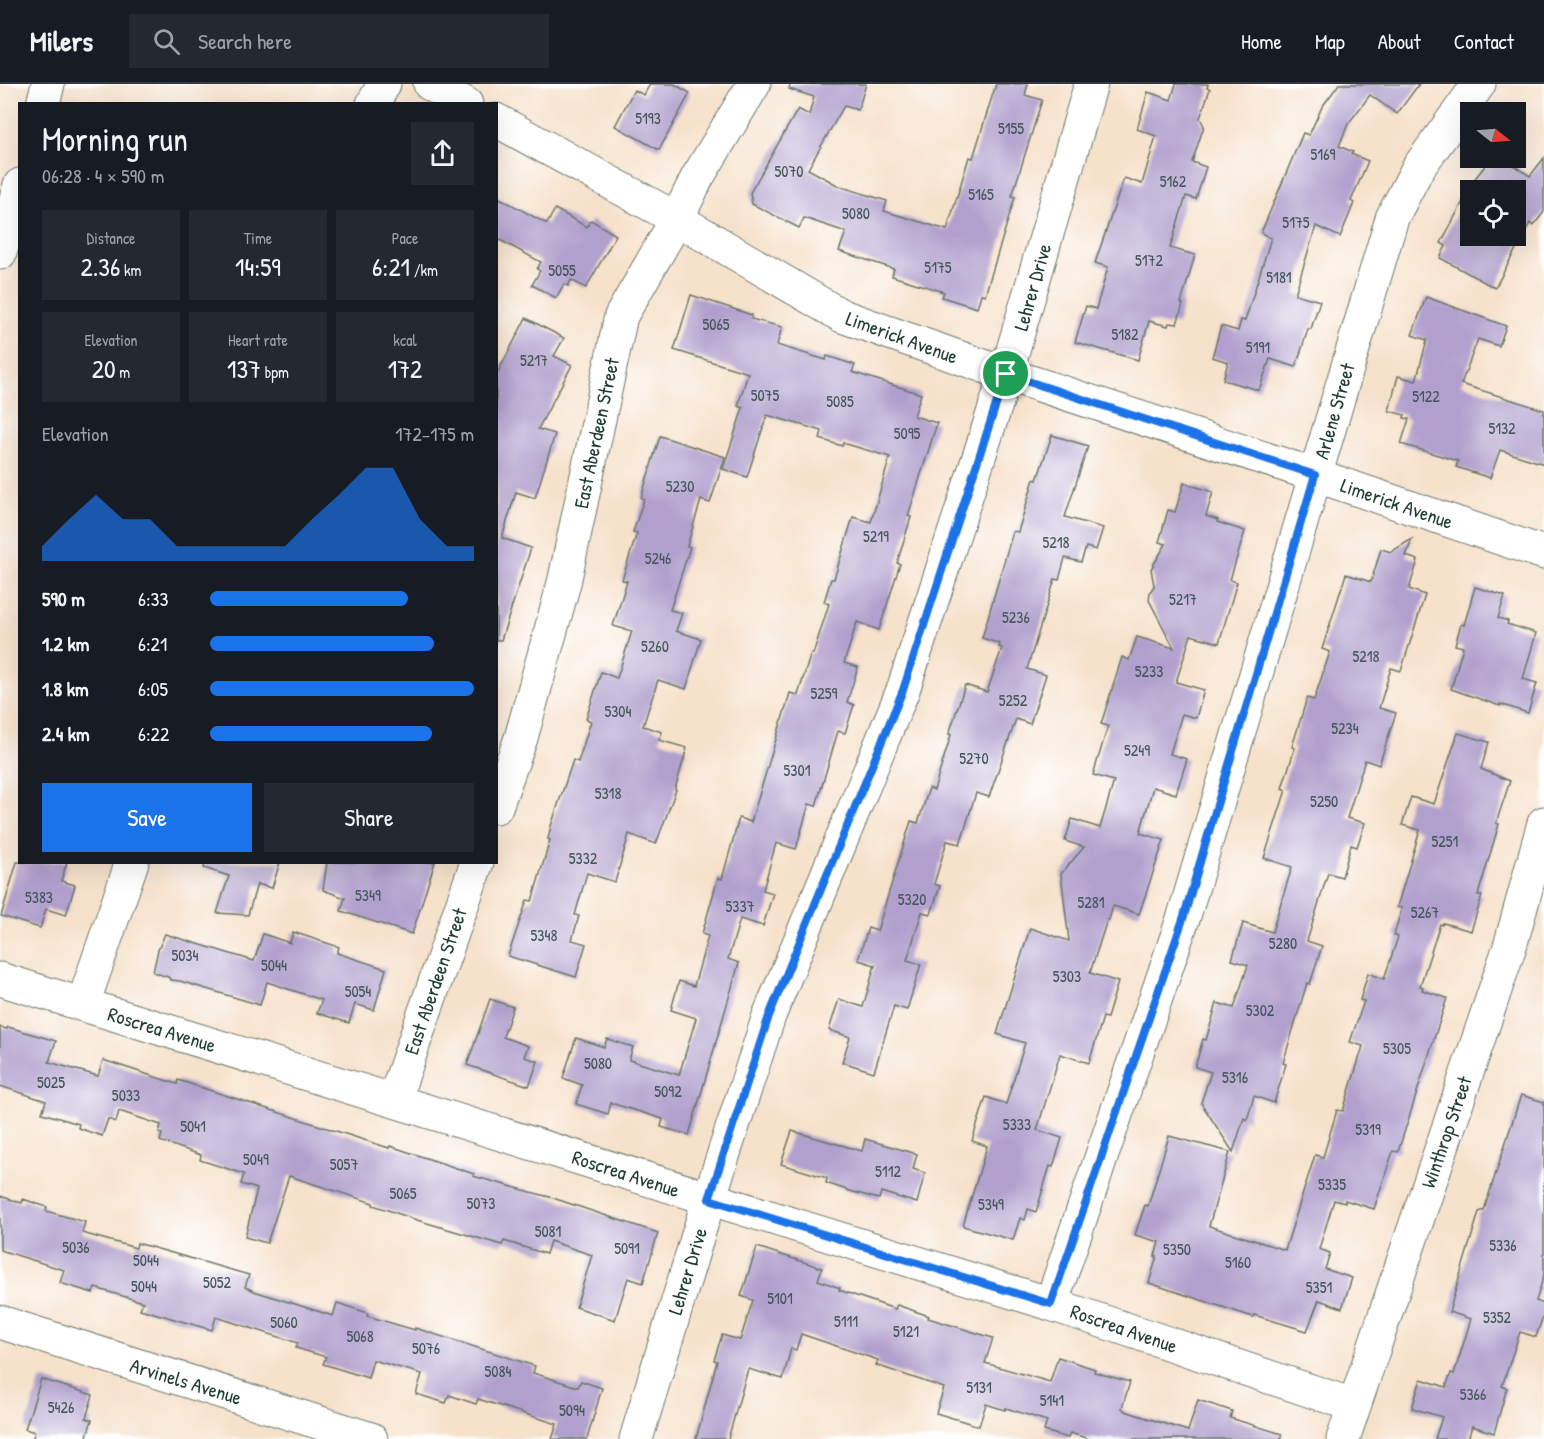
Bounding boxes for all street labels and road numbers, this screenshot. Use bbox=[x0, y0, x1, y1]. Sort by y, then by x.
street label: Lehrer Drive bbox=[1007, 240, 1057, 334]
street label: Limerick Avenue bbox=[842, 304, 962, 370]
street label: East Aberdeen Street bbox=[567, 354, 625, 511]
street label: Arlene Street bbox=[1307, 359, 1361, 462]
street label: Limerick Avenue bbox=[1337, 471, 1457, 535]
street label: East Aberdeen Street bbox=[397, 903, 473, 1058]
street label: Roscrea Avenue bbox=[105, 1000, 219, 1058]
street label: Winthrop Street bbox=[1414, 1071, 1478, 1192]
street label: Roscrea Avenue bbox=[569, 1143, 683, 1203]
street label: Lehrer Drive bbox=[661, 1224, 713, 1318]
street label: Roscrea Avenue bbox=[1067, 1297, 1181, 1359]
street label: Arvinels Avenue bbox=[127, 1351, 245, 1411]

